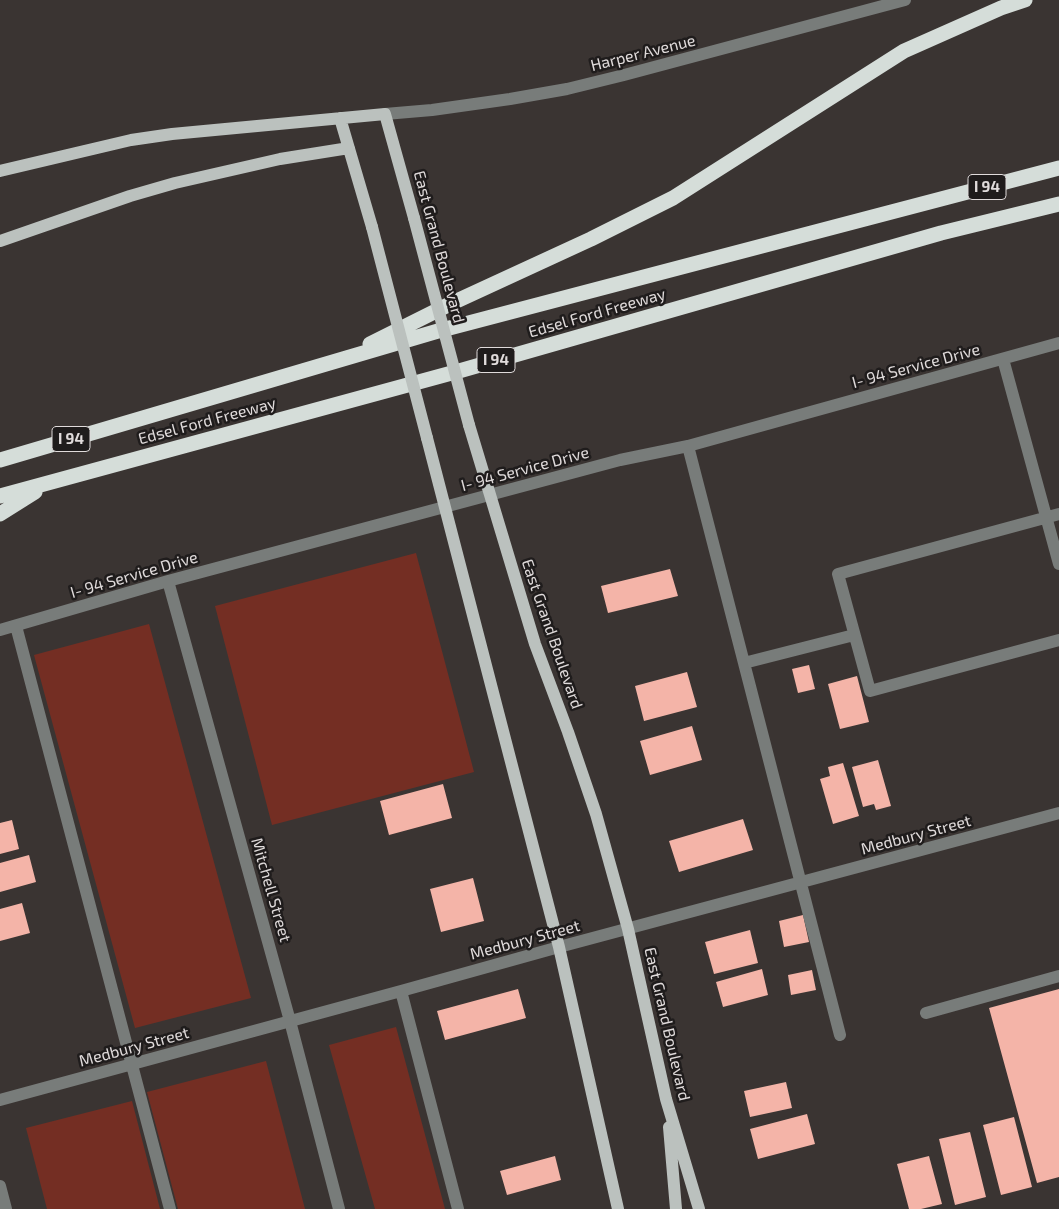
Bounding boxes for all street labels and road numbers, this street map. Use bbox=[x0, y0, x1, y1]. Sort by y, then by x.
street label: Harper Avenue bbox=[589, 31, 697, 75]
street label: East Grand Boulevard bbox=[409, 169, 469, 325]
road number: I 94 bbox=[968, 174, 1006, 200]
street label: Edsel Ford Freeway bbox=[526, 284, 668, 342]
street label: I- 94 Service Drive bbox=[850, 340, 982, 392]
road number: I 94 bbox=[477, 348, 515, 372]
street label: Edsel Ford Freeway bbox=[136, 393, 278, 449]
road number: I 94 bbox=[52, 426, 90, 452]
street label: I- 94 Service Drive bbox=[459, 443, 591, 495]
street label: I- 94 Service Drive bbox=[68, 548, 200, 602]
street label: East Grand Boulevard bbox=[517, 557, 587, 711]
street label: Medbury Street bbox=[859, 811, 973, 859]
street label: Mitchell Street bbox=[247, 836, 295, 944]
street label: Medbury Street bbox=[468, 916, 582, 964]
street label: East Grand Boulevard bbox=[640, 945, 694, 1103]
street label: Medbury Street bbox=[77, 1023, 191, 1071]

